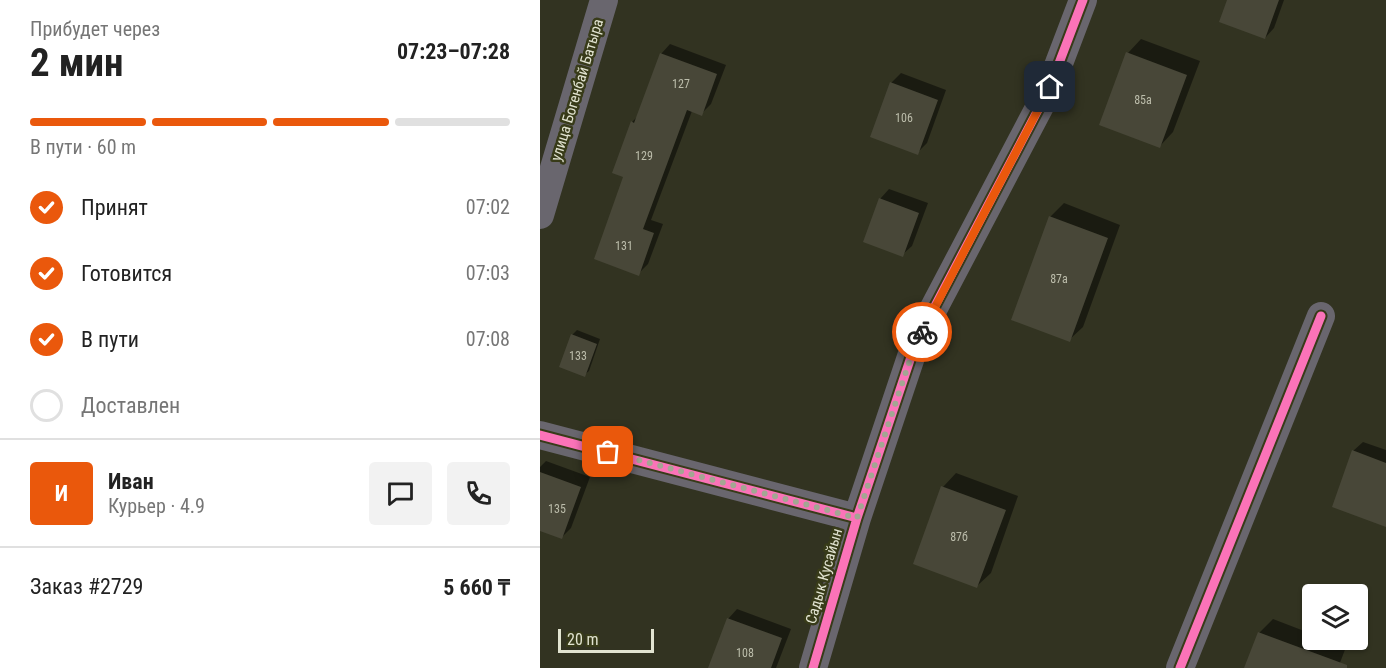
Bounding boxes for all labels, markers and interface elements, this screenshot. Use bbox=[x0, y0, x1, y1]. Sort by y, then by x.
text: Прибудет через bbox=[30, 17, 160, 41]
street label: улица Богенбай Батыра bbox=[547, 17, 607, 163]
text: 07:23–07:28 bbox=[397, 39, 510, 64]
text: 2 мин bbox=[30, 40, 124, 86]
pin bbox=[1024, 61, 1075, 112]
icon: home bbox=[1033, 70, 1066, 103]
house number: 127 bbox=[672, 77, 690, 91]
house number: 85а bbox=[1134, 93, 1152, 107]
house number: 106 bbox=[895, 111, 913, 125]
text: В пути · 60 m bbox=[30, 135, 136, 159]
house number: 129 bbox=[635, 149, 653, 163]
icon: check bbox=[30, 191, 63, 224]
text: Принят bbox=[81, 195, 148, 220]
text: 07:02 bbox=[466, 195, 510, 219]
house number: 131 bbox=[615, 239, 633, 253]
icon: check bbox=[30, 257, 63, 290]
text: Готовится bbox=[81, 261, 172, 286]
text: 07:03 bbox=[466, 261, 510, 285]
house number: 87а bbox=[1050, 272, 1068, 286]
courier bbox=[892, 302, 952, 362]
icon: bike bbox=[906, 316, 939, 349]
icon: check bbox=[30, 323, 63, 356]
text: В пути bbox=[81, 327, 139, 352]
text: 07:08 bbox=[466, 327, 510, 351]
house number: 133 bbox=[569, 349, 587, 363]
text: Доставлен bbox=[81, 393, 180, 418]
pin bbox=[582, 426, 633, 477]
icon: bag bbox=[591, 435, 624, 468]
button: chat bbox=[369, 462, 432, 525]
button: phone bbox=[447, 462, 510, 525]
text: Иван bbox=[108, 469, 154, 494]
text: И bbox=[55, 481, 68, 506]
text: Курьер · 4.9 bbox=[108, 494, 205, 518]
house number: 135 bbox=[548, 502, 566, 516]
street label: Садык Кусайын bbox=[802, 526, 846, 626]
house number: 87б bbox=[950, 530, 968, 544]
text: Заказ #2729 bbox=[30, 574, 143, 599]
text: 5 660 ₸ bbox=[443, 575, 510, 600]
map controls bbox=[1302, 584, 1368, 650]
button: layers bbox=[1302, 584, 1368, 650]
scale bar bbox=[558, 626, 654, 654]
text: 20 m bbox=[567, 630, 599, 649]
house number: 108 bbox=[736, 646, 754, 660]

